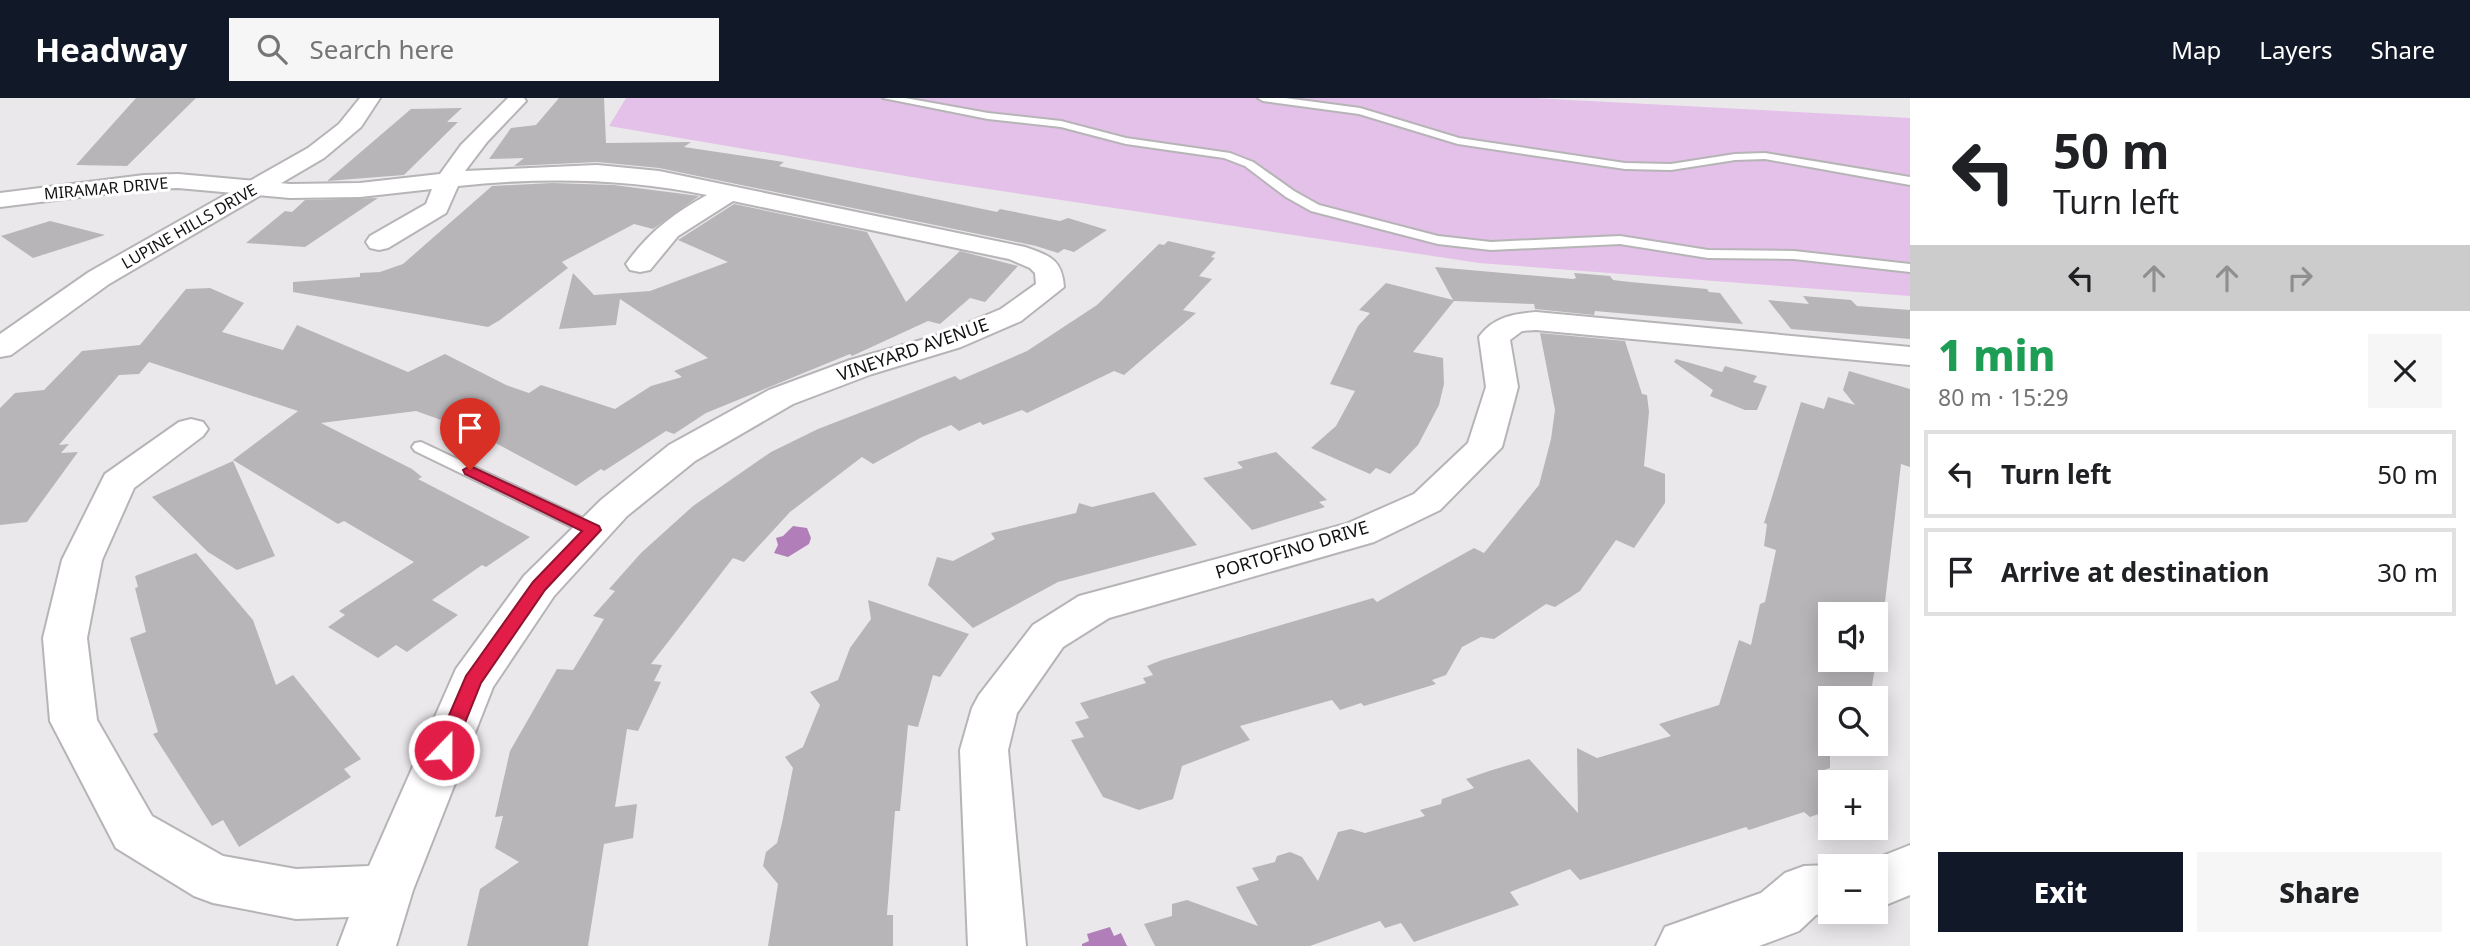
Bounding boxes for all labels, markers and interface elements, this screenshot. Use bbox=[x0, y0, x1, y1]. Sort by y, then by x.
search box bbox=[229, 18, 719, 81]
text: Headway bbox=[35, 27, 187, 72]
icon: search bbox=[253, 30, 291, 68]
text: Search here bbox=[309, 31, 454, 67]
text: Map bbox=[2171, 33, 2221, 66]
text: Layers bbox=[2259, 33, 2333, 66]
text: Share bbox=[2371, 33, 2435, 66]
text: 50 m bbox=[2053, 117, 2170, 183]
icon: left bbox=[1938, 126, 2029, 217]
street label: MIRAMAR DRIVE bbox=[43, 172, 169, 204]
street label: LUPINE HILLS DRIVE bbox=[117, 178, 261, 274]
text: Turn left bbox=[2053, 180, 2179, 223]
icon: left bbox=[2062, 259, 2100, 297]
icon: ahead bbox=[2135, 259, 2173, 297]
icon: ahead bbox=[2208, 259, 2246, 297]
icon: right bbox=[2281, 259, 2319, 297]
street label: VINEYARD AVENUE bbox=[834, 312, 992, 386]
text: 1 min bbox=[1938, 326, 2055, 383]
button: close bbox=[2368, 334, 2442, 408]
text: 80 m · 15:29 bbox=[1938, 381, 2069, 413]
pin bbox=[440, 398, 500, 470]
icon: arrive bbox=[451, 409, 489, 447]
icon: left bbox=[1942, 455, 1980, 493]
text: Turn left bbox=[2001, 456, 2112, 492]
text: 50 m bbox=[2377, 456, 2438, 492]
street label: PORTOFINO DRIVE bbox=[1212, 514, 1371, 584]
icon: arrive bbox=[1942, 553, 1980, 591]
text: Arrive at destination bbox=[2001, 554, 2270, 590]
text: 30 m bbox=[2377, 554, 2438, 590]
map controls bbox=[1818, 602, 1888, 924]
button: sound bbox=[1818, 602, 1888, 672]
button: search bbox=[1818, 686, 1888, 756]
position arrow bbox=[407, 713, 481, 787]
button: + bbox=[1818, 770, 1888, 840]
button: Exit bbox=[1938, 852, 2183, 932]
button: Share bbox=[2197, 852, 2442, 932]
button: − bbox=[1818, 854, 1888, 924]

